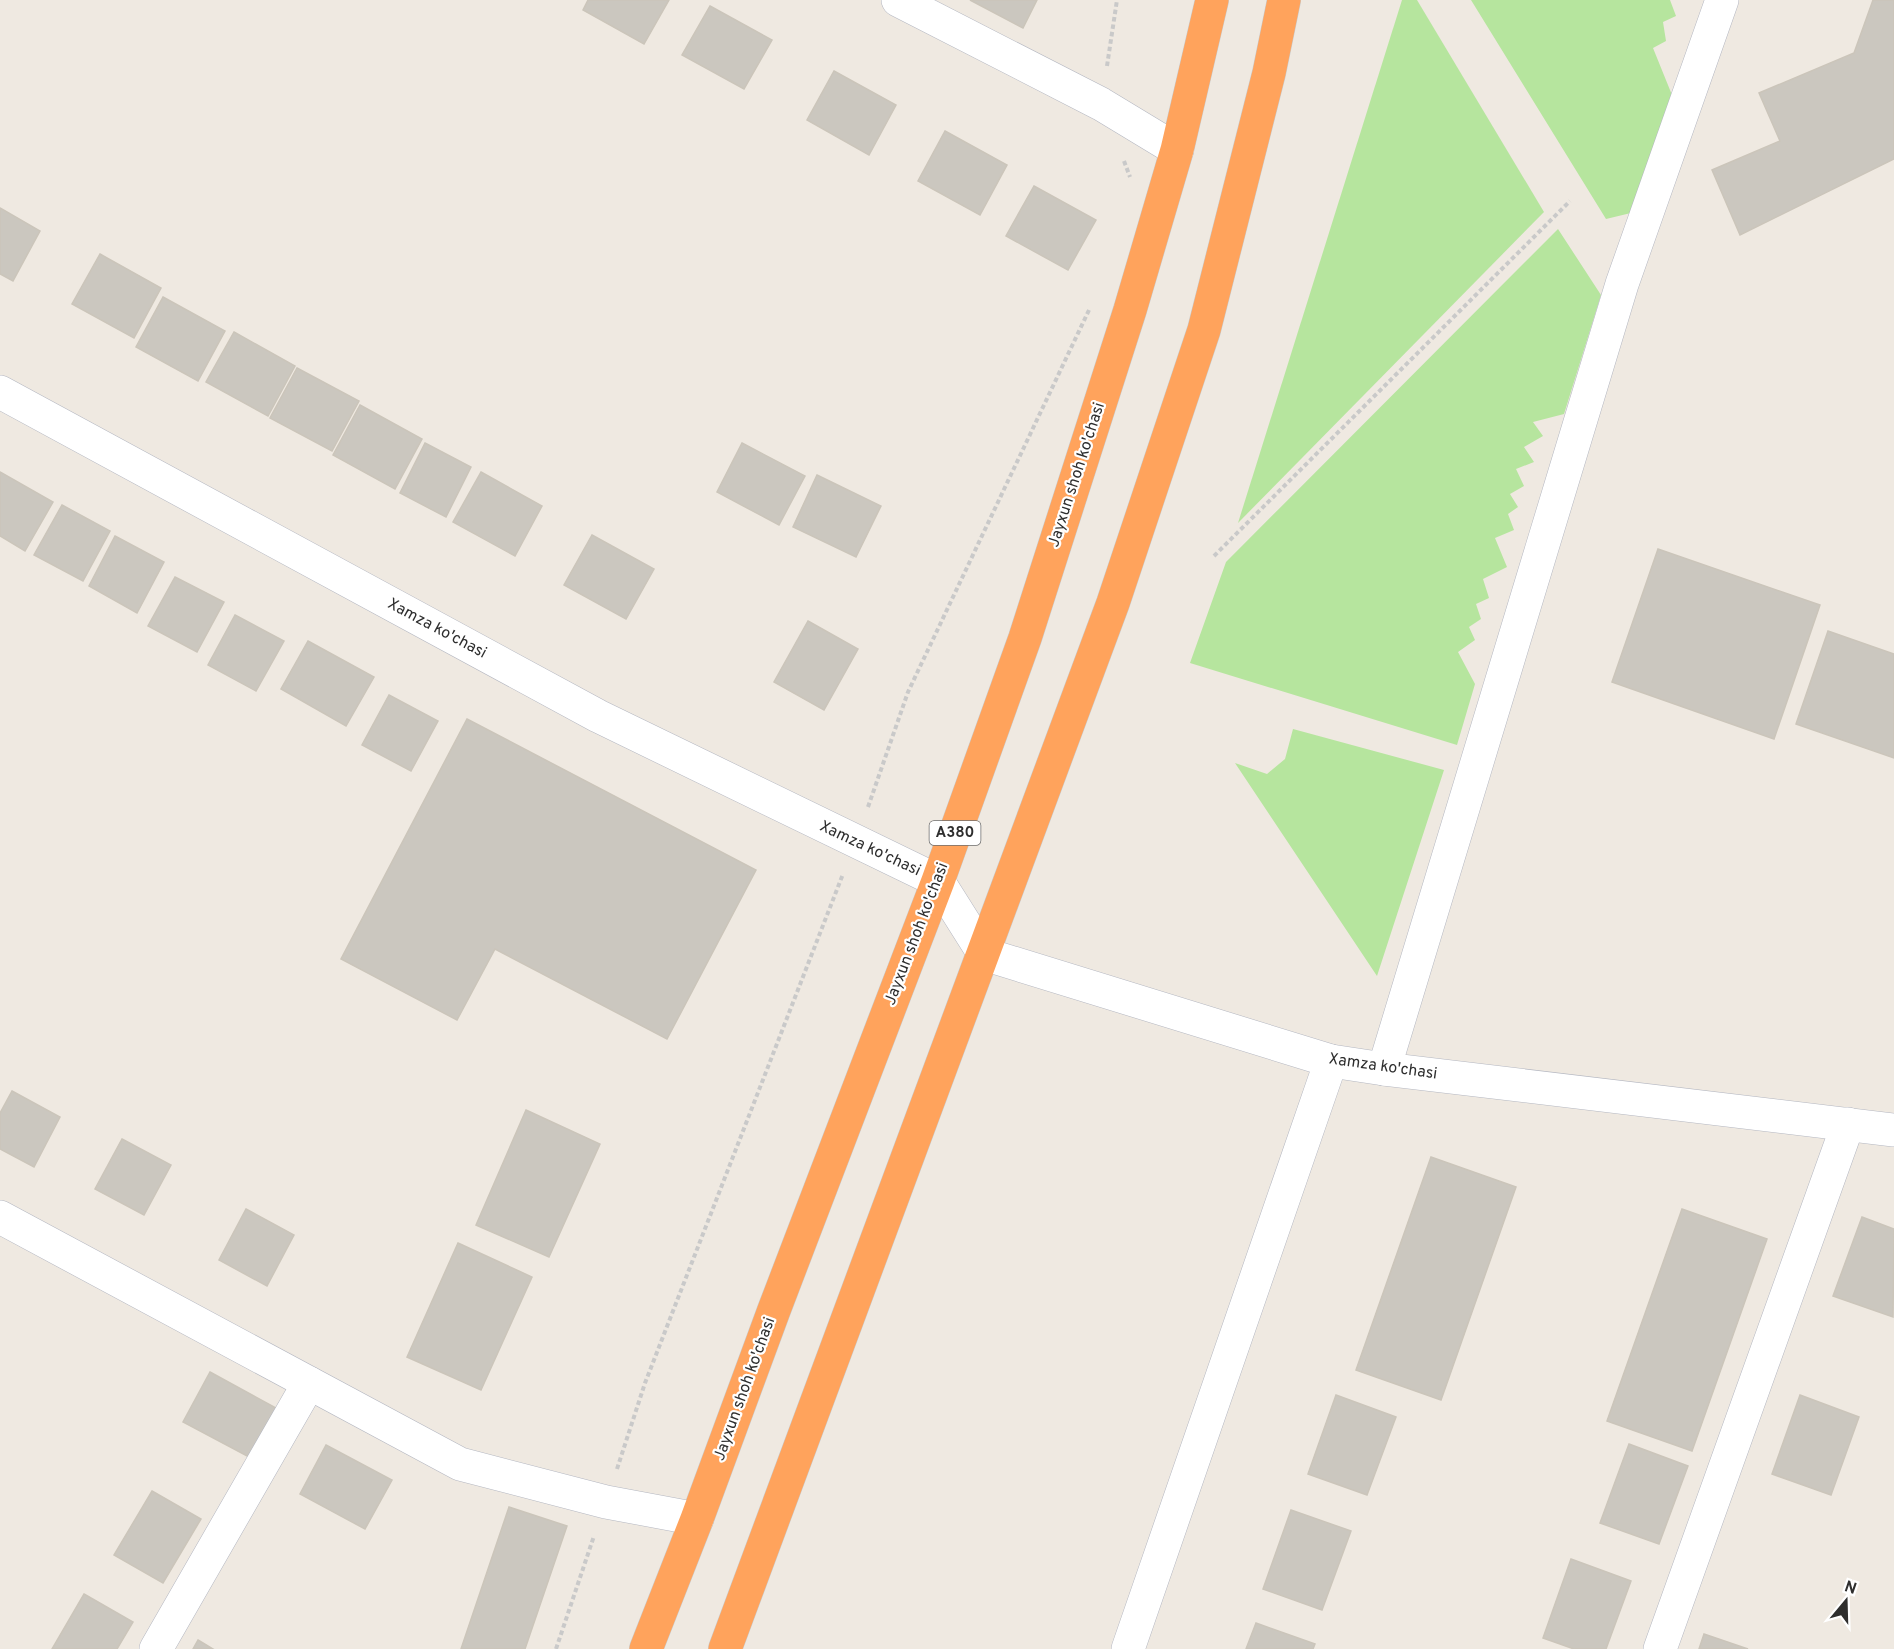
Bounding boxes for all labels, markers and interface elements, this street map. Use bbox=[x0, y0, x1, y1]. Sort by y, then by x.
street label: Jayxun shoh ko'chasi bbox=[1044, 400, 1110, 550]
street label: Xamza ko'chasi bbox=[384, 594, 490, 664]
street label: Xamza ko'chasi bbox=[816, 817, 924, 881]
road number: A380 bbox=[930, 821, 980, 845]
street label: Jayxun shoh ko'chasi bbox=[881, 860, 953, 1008]
street label: Xamza ko'chasi bbox=[1327, 1049, 1439, 1085]
street label: Jayxun shoh ko'chasi bbox=[710, 1315, 780, 1463]
north arrow bbox=[1816, 1571, 1876, 1631]
text: N bbox=[1842, 1577, 1859, 1600]

